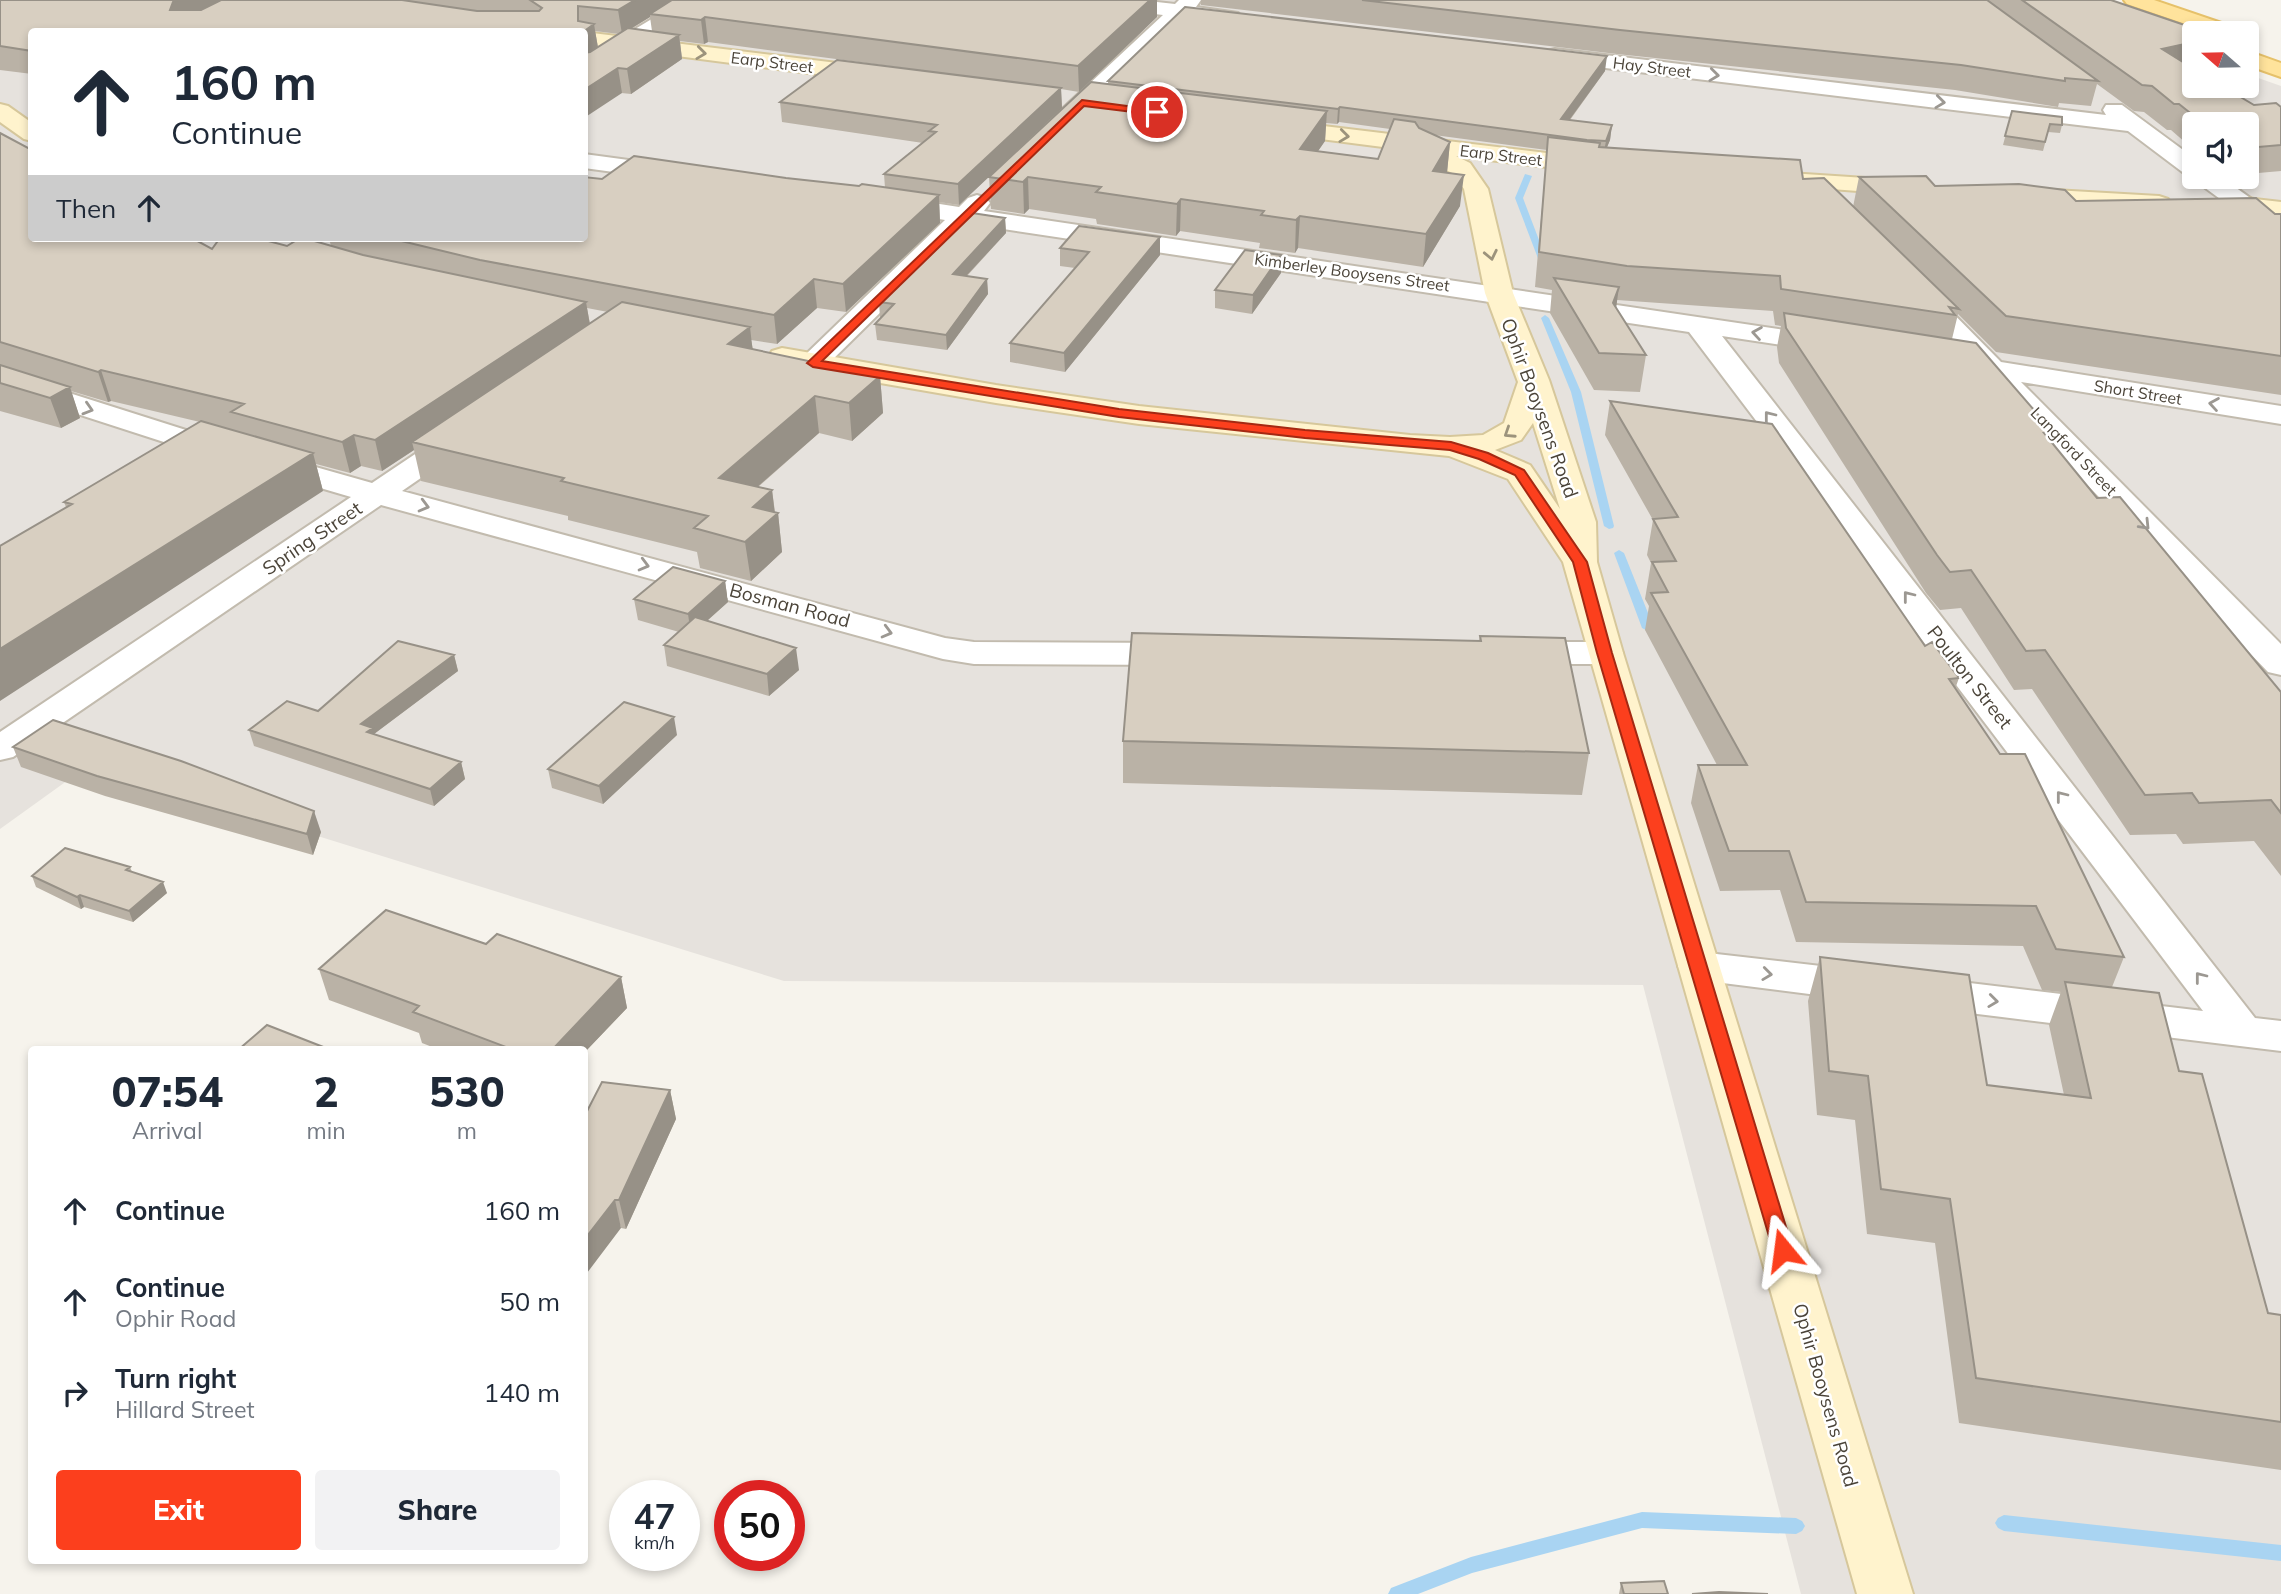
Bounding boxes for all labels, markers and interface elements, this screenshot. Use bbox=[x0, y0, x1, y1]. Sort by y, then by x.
north arrow bbox=[2182, 21, 2259, 98]
map controls bbox=[2182, 21, 2259, 189]
one-way arrow bbox=[695, 45, 707, 60]
street label: Earp Street bbox=[730, 47, 815, 77]
text: 160 m bbox=[171, 51, 317, 112]
street label: Hay Street bbox=[1612, 52, 1693, 82]
icon: ahead bbox=[56, 56, 147, 147]
one-way arrow bbox=[1709, 67, 1720, 82]
pin bbox=[1127, 82, 1187, 142]
icon: arrive bbox=[1138, 93, 1176, 131]
one-way arrow bbox=[1934, 94, 1946, 109]
text: Continue bbox=[171, 112, 302, 152]
button: sound bbox=[2182, 112, 2259, 189]
one-way arrow bbox=[1338, 128, 1350, 143]
street label: Earp Street bbox=[1459, 140, 1544, 170]
icon: ahead bbox=[130, 189, 168, 227]
text: Then bbox=[56, 192, 116, 225]
street label: Kimberley Booysens Street bbox=[1253, 248, 1451, 296]
one-way arrow bbox=[1482, 249, 1497, 261]
street label: Ophir Booysens Road bbox=[1496, 315, 1584, 501]
one-way arrow bbox=[1751, 326, 1763, 341]
street label: Short Street bbox=[2093, 375, 2184, 409]
one-way arrow bbox=[2208, 397, 2219, 412]
one-way arrow bbox=[82, 400, 94, 415]
street label: Langford Street bbox=[2027, 403, 2122, 500]
one-way arrow bbox=[1765, 411, 1778, 424]
one-way arrow bbox=[1504, 424, 1517, 437]
street label: Spring Street bbox=[258, 496, 367, 580]
one-way arrow bbox=[418, 498, 430, 512]
one-way arrow bbox=[2137, 517, 2150, 530]
one-way arrow bbox=[638, 556, 650, 571]
street label: Bosman Road bbox=[727, 577, 853, 633]
one-way arrow bbox=[1903, 592, 1916, 604]
street label: Poulton Street bbox=[1922, 621, 2018, 734]
one-way arrow bbox=[881, 623, 893, 638]
one-way arrow bbox=[2057, 791, 2070, 804]
one-way arrow bbox=[1762, 966, 1773, 981]
one-way arrow bbox=[2196, 972, 2209, 984]
one-way arrow bbox=[1988, 993, 1999, 1008]
text: 07:54 bbox=[111, 1065, 223, 1118]
text: 2 bbox=[313, 1065, 339, 1118]
text: 530 bbox=[429, 1065, 505, 1118]
text: Arrival bbox=[132, 1116, 202, 1145]
text: min bbox=[306, 1116, 346, 1145]
text: m bbox=[457, 1116, 477, 1145]
icon: ahead bbox=[56, 1192, 94, 1230]
text: Continue bbox=[115, 1194, 225, 1227]
text: 160 m bbox=[484, 1194, 560, 1227]
position arrow bbox=[1746, 1213, 1820, 1287]
text: Continue bbox=[115, 1271, 225, 1304]
icon: ahead bbox=[56, 1283, 94, 1321]
text: 50 m bbox=[499, 1285, 560, 1318]
street label: Ophir Booysens Road bbox=[1788, 1300, 1864, 1490]
text: Ophir Road bbox=[115, 1304, 236, 1333]
text: Turn right bbox=[115, 1362, 236, 1395]
icon: right bbox=[56, 1374, 94, 1412]
text: 140 m bbox=[484, 1376, 560, 1409]
text: Hillard Street bbox=[115, 1395, 254, 1424]
button: Exit bbox=[56, 1470, 301, 1550]
button: Share bbox=[315, 1470, 560, 1550]
speed limit sign: 50 bbox=[714, 1480, 805, 1571]
text: 47 bbox=[633, 1494, 676, 1538]
text: km/h bbox=[634, 1531, 675, 1554]

